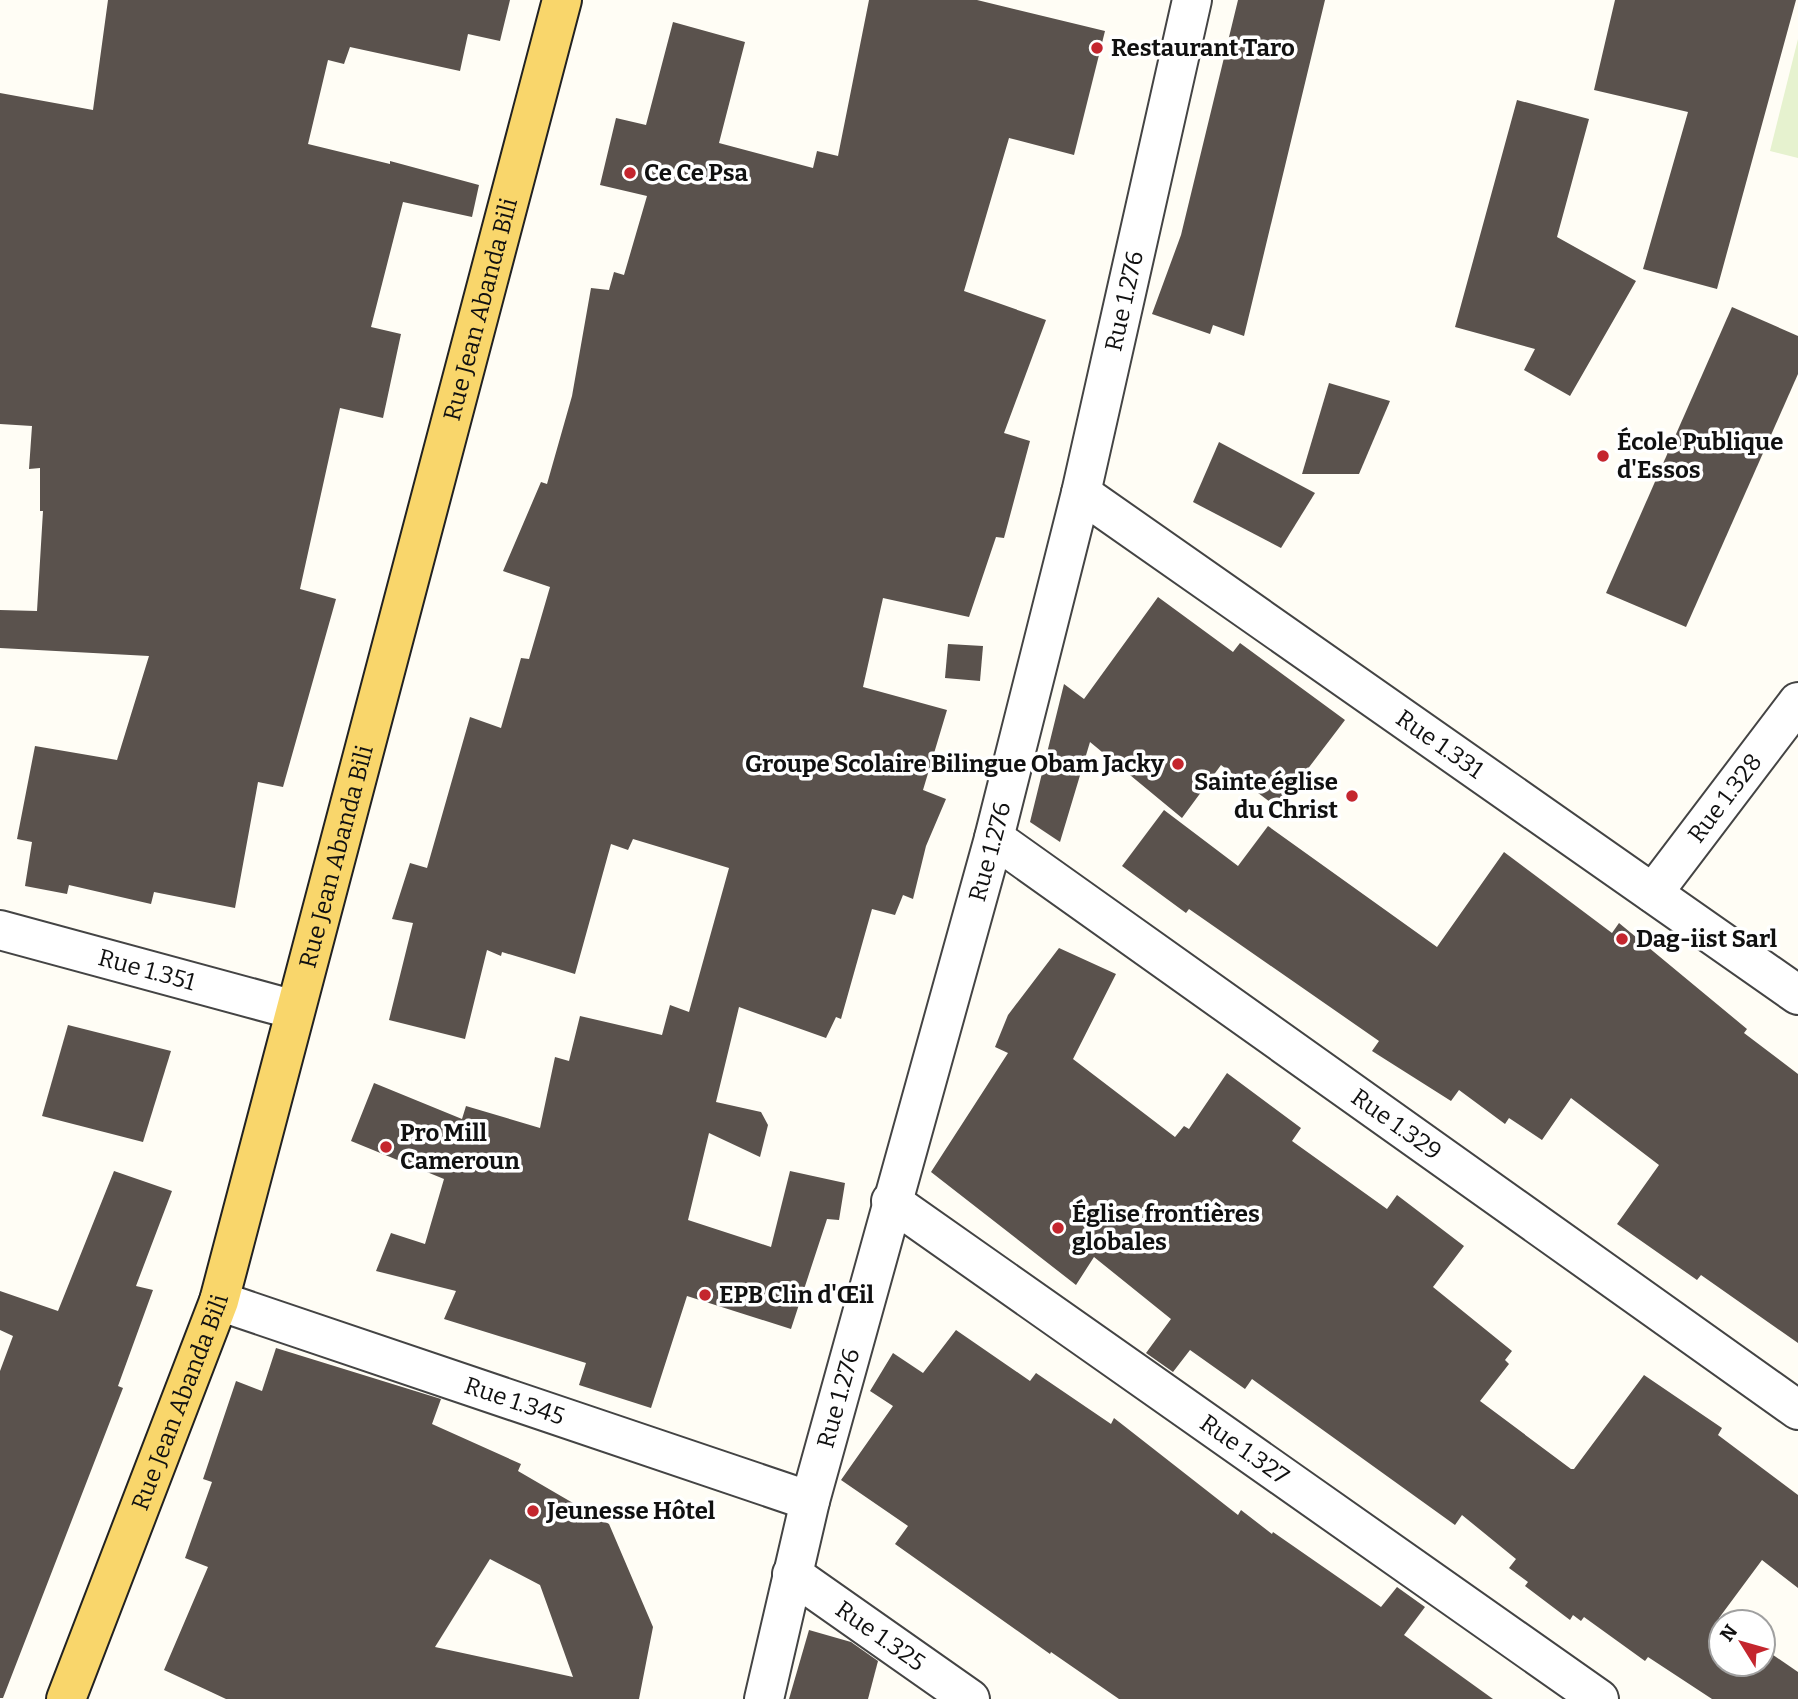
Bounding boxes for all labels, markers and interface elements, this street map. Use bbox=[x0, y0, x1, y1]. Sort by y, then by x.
place label: Restaurant Taro bbox=[1111, 34, 1295, 62]
marker: Restaurant Taro bbox=[1089, 40, 1105, 56]
place label: Ce Ce Psa bbox=[644, 159, 749, 187]
marker: Ce Ce Psa bbox=[622, 165, 638, 181]
street label: Rue Jean Abanda Bili bbox=[438, 195, 523, 424]
street label: Rue 1.276 bbox=[1099, 248, 1149, 354]
place label: École Publique d'Essos bbox=[1617, 426, 1783, 484]
marker: École Publique d'Essos bbox=[1595, 448, 1611, 464]
street label: Rue 1.331 bbox=[1391, 704, 1489, 784]
street label: Rue Jean Abanda Bili bbox=[293, 742, 379, 971]
street label: Rue 1.328 bbox=[1682, 748, 1768, 848]
place label: Groupe Scolaire Bilingue Obam Jacky bbox=[745, 750, 1165, 778]
marker: Groupe Scolaire Bilingue Obam Jacky bbox=[1170, 756, 1186, 772]
place label: Sainte église du Christ bbox=[1194, 768, 1339, 824]
marker: Sainte église du Christ bbox=[1344, 788, 1360, 804]
street label: Rue 1.276 bbox=[963, 799, 1017, 905]
place label: Dag-iist Sarl bbox=[1636, 925, 1778, 953]
marker: Dag-iist Sarl bbox=[1614, 931, 1630, 947]
street label: Rue 1.351 bbox=[95, 943, 198, 996]
street label: Rue 1.329 bbox=[1346, 1083, 1447, 1166]
place label: Pro Mill Cameroun bbox=[400, 1119, 520, 1175]
marker: Pro Mill Cameroun bbox=[378, 1139, 394, 1155]
place label: Église frontières globales bbox=[1072, 1198, 1260, 1256]
marker: Église frontières globales bbox=[1050, 1220, 1066, 1236]
place label: EPB Clin d'Œil bbox=[719, 1281, 875, 1309]
marker: EPB Clin d'Œil bbox=[697, 1287, 713, 1303]
street label: Rue Jean Abanda Bili bbox=[126, 1291, 234, 1514]
street label: Rue 1.276 bbox=[811, 1345, 866, 1451]
street label: Rue 1.345 bbox=[461, 1371, 568, 1431]
street label: Rue 1.327 bbox=[1195, 1409, 1294, 1490]
place label: Jeunesse Hôtel bbox=[545, 1497, 716, 1525]
marker: Jeunesse Hôtel bbox=[525, 1503, 541, 1519]
street label: Rue 1.325 bbox=[830, 1595, 930, 1677]
north arrow bbox=[1707, 1608, 1777, 1678]
text: N bbox=[1715, 1620, 1743, 1646]

